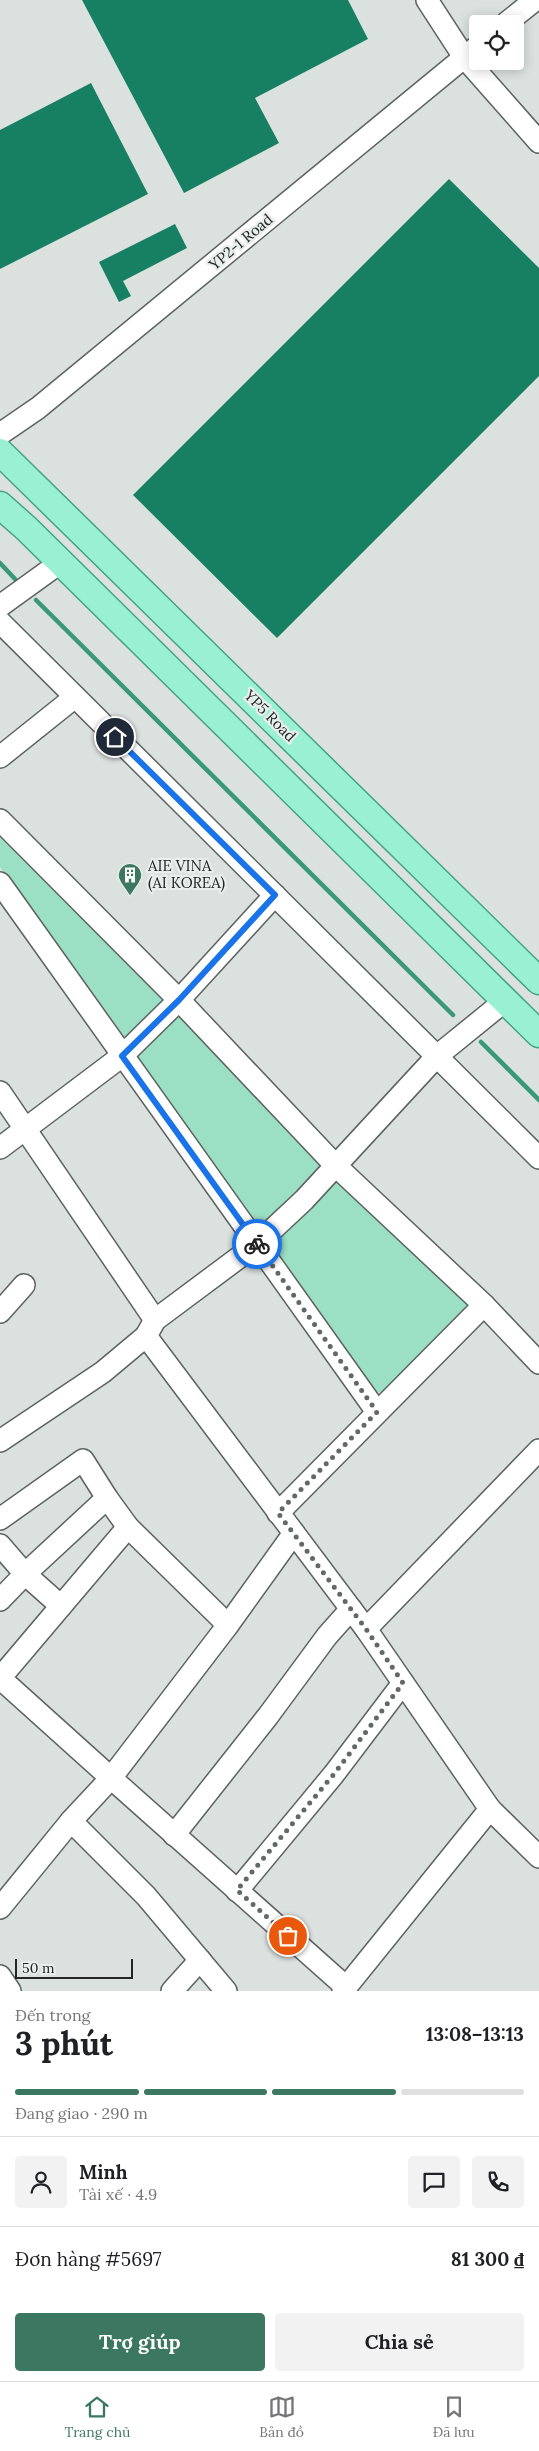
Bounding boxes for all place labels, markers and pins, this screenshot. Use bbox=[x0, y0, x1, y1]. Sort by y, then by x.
pin bbox=[94, 716, 136, 758]
place label: AIE VINA (AI KOREA) bbox=[147, 856, 226, 893]
building icon: AIE VINA (AI KOREA) bbox=[117, 862, 143, 896]
pin bbox=[267, 1915, 309, 1957]

